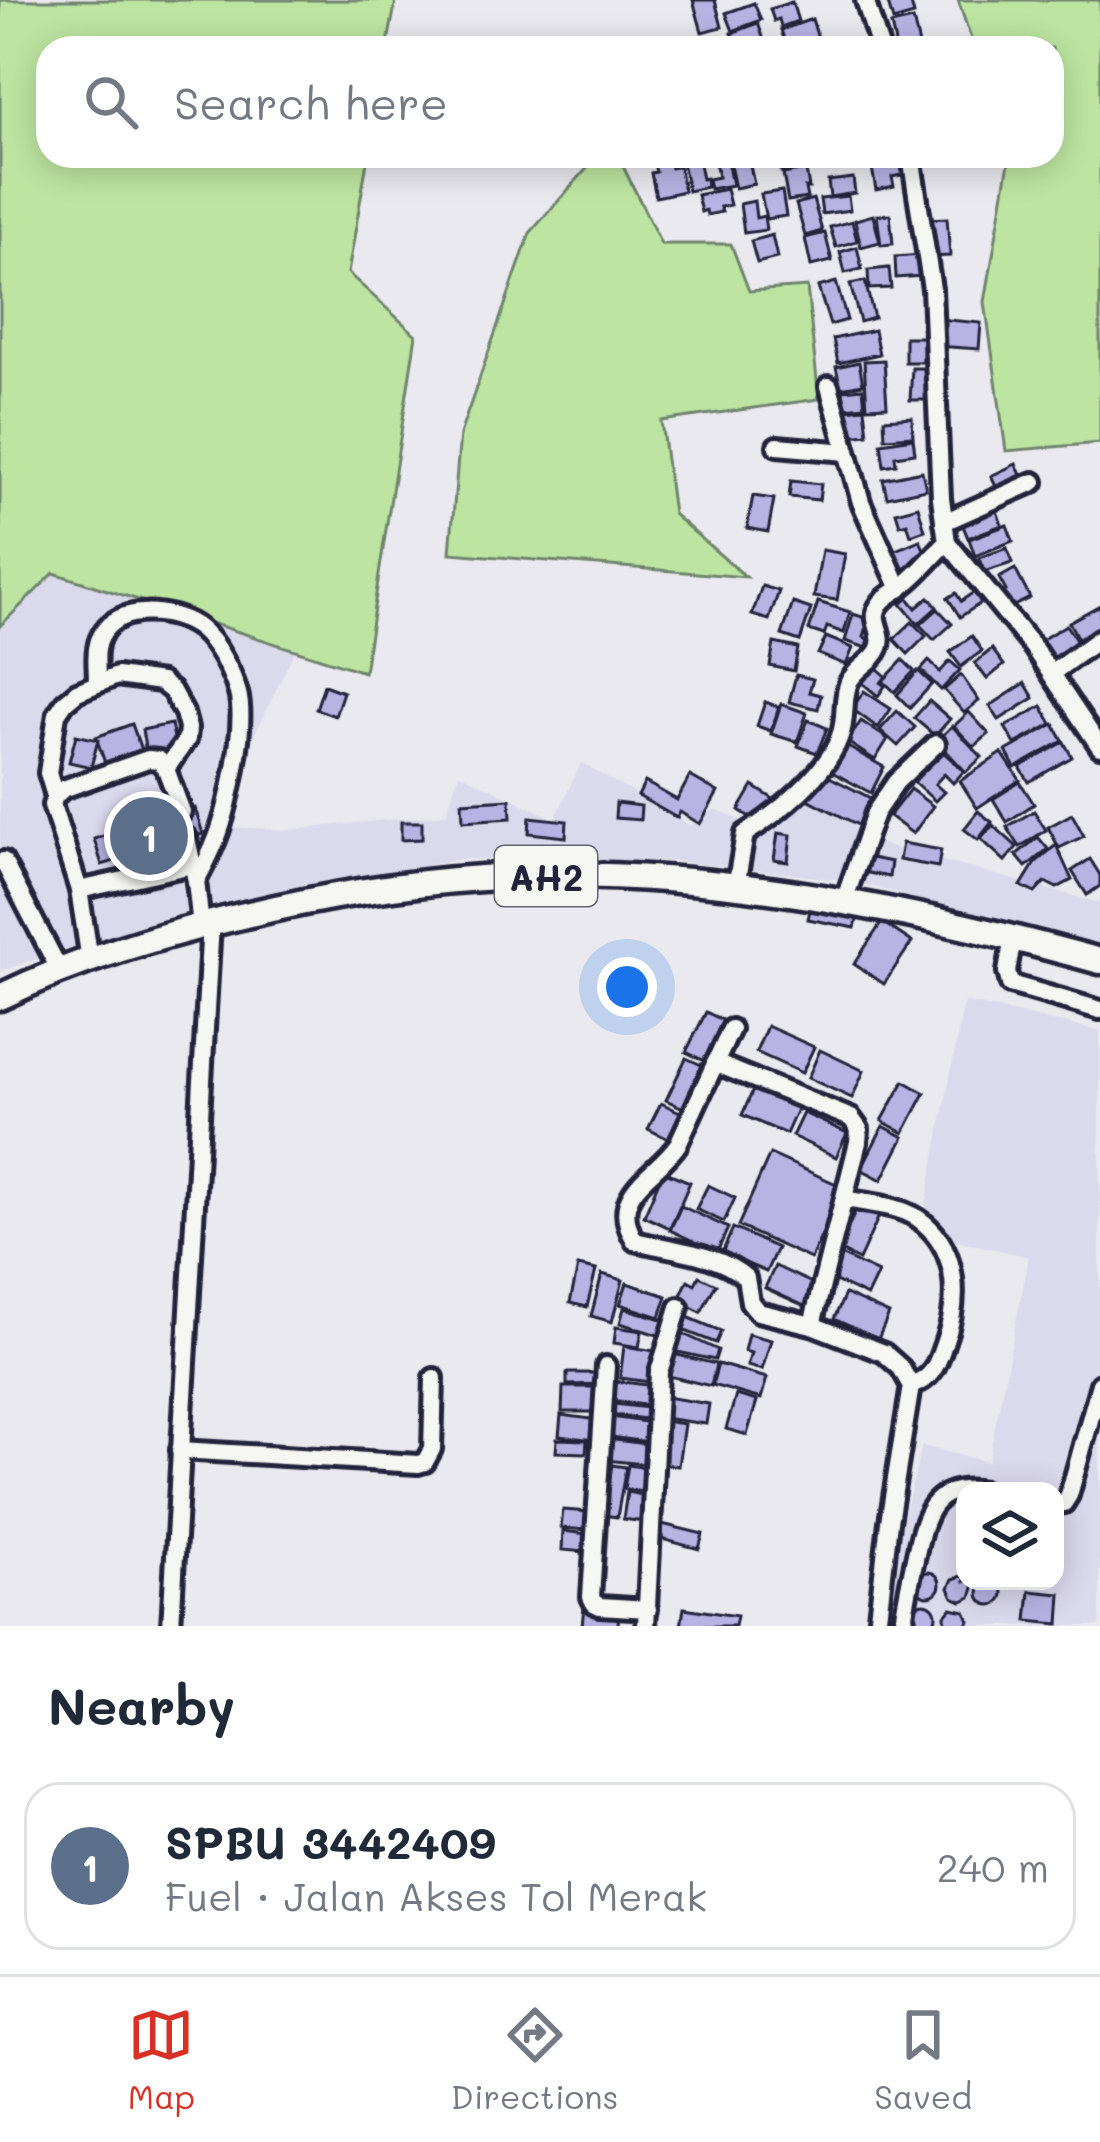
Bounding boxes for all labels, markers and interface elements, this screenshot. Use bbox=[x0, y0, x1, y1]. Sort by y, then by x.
search box bbox=[36, 36, 1064, 168]
icon: search bbox=[78, 69, 144, 135]
text: Search here bbox=[174, 73, 448, 131]
pin: 1 bbox=[110, 791, 188, 881]
road number: AH2 bbox=[495, 846, 597, 906]
your location bbox=[597, 957, 657, 1017]
map controls bbox=[956, 1482, 1064, 1590]
button: layers bbox=[956, 1482, 1064, 1590]
text: Nearby bbox=[48, 1671, 235, 1738]
text: SPBU 3442409 bbox=[165, 1812, 496, 1870]
text: 1 bbox=[81, 1841, 99, 1892]
text: 240 m bbox=[937, 1841, 1049, 1892]
text: Fuel · Jalan Akses Tol Merak bbox=[165, 1870, 707, 1921]
tab: Map bbox=[128, 2002, 195, 2117]
tab: Directions bbox=[451, 2002, 618, 2117]
tab: Saved bbox=[874, 2002, 972, 2117]

